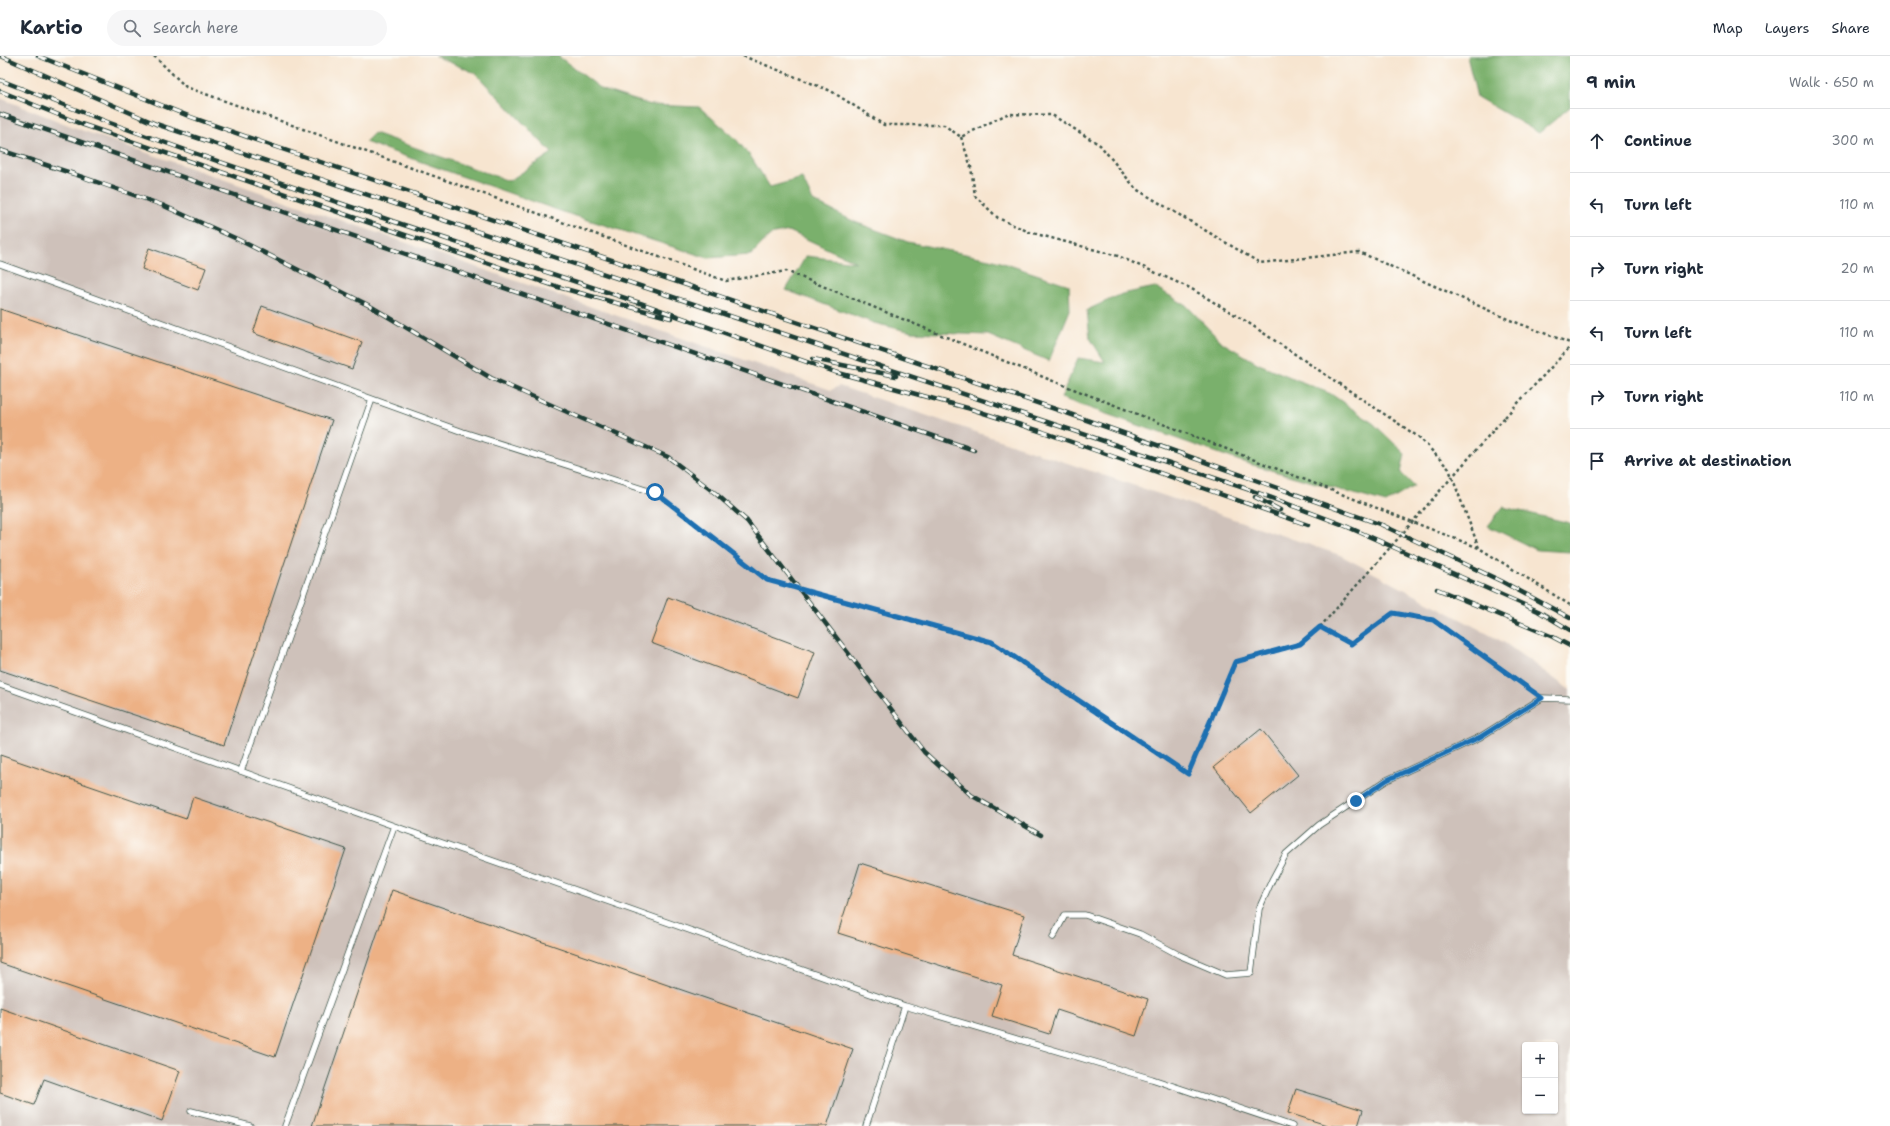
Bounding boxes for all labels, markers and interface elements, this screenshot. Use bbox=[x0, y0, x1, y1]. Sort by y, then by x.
search box bbox=[107, 10, 387, 46]
text: Kartio bbox=[20, 15, 83, 40]
icon: search bbox=[121, 17, 143, 39]
text: Search here bbox=[153, 18, 239, 38]
text: Map bbox=[1713, 19, 1743, 37]
text: Layers bbox=[1765, 19, 1809, 37]
text: Share bbox=[1831, 19, 1870, 37]
text: 9 min bbox=[1586, 71, 1636, 93]
text: Walk · 650 m bbox=[1789, 74, 1874, 91]
icon: ahead bbox=[1586, 130, 1608, 152]
text: Continue bbox=[1624, 131, 1692, 151]
text: 300 m bbox=[1831, 132, 1874, 149]
icon: left bbox=[1586, 194, 1608, 216]
text: Turn left bbox=[1624, 195, 1692, 215]
text: 110 m bbox=[1839, 196, 1874, 213]
icon: right bbox=[1586, 258, 1608, 280]
text: Turn right bbox=[1624, 259, 1704, 279]
text: 20 m bbox=[1841, 260, 1874, 277]
icon: left bbox=[1586, 322, 1608, 344]
text: Turn left bbox=[1624, 323, 1692, 343]
text: 110 m bbox=[1839, 324, 1874, 341]
icon: right bbox=[1586, 386, 1608, 408]
text: Turn right bbox=[1624, 387, 1704, 407]
text: 110 m bbox=[1839, 388, 1874, 405]
icon: arrive bbox=[1586, 450, 1608, 472]
text: Arrive at destination bbox=[1624, 451, 1792, 471]
route start bbox=[646, 483, 664, 501]
route end bbox=[1347, 792, 1365, 810]
map controls bbox=[1522, 1042, 1558, 1114]
button: + bbox=[1522, 1042, 1558, 1078]
button: − bbox=[1522, 1078, 1558, 1114]

